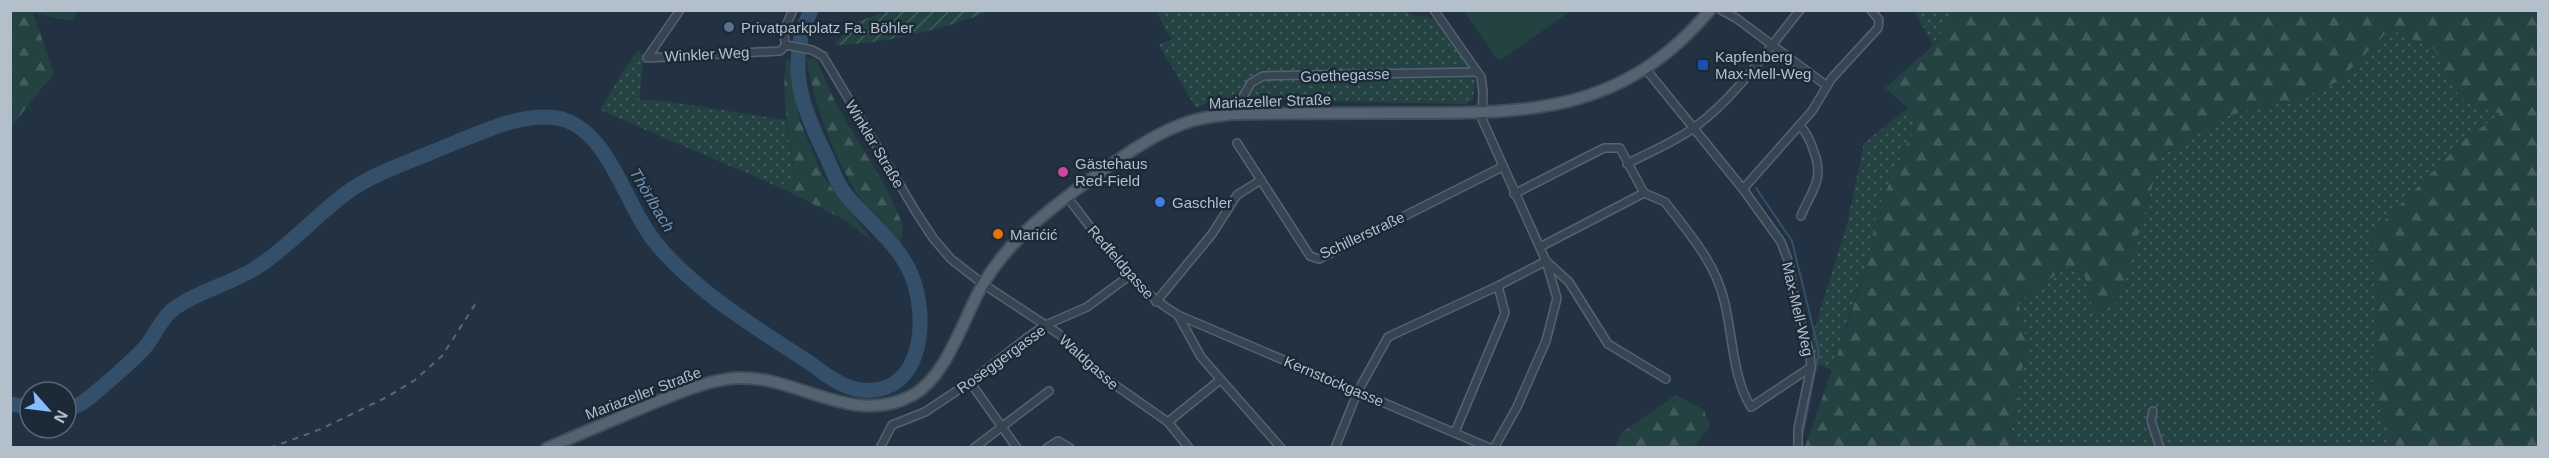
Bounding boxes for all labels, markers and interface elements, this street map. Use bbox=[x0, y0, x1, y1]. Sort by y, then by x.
place label: Privatparkplatz Fa. Böhler bbox=[741, 19, 914, 36]
marker: Privatparkplatz Fa. Böhler bbox=[722, 20, 736, 34]
street label: Winkler Weg bbox=[664, 43, 750, 65]
place label: Kapfenberg Max-Mell-Weg bbox=[1715, 48, 1811, 82]
marker: Kapfenberg Max-Mell-Weg bbox=[1696, 58, 1710, 72]
street label: Goethegasse bbox=[1300, 65, 1390, 85]
street label: Mariazeller Straße bbox=[1208, 90, 1332, 112]
street label: Winkler Straße bbox=[842, 97, 908, 191]
place label: Gästehaus Red-Field bbox=[1075, 155, 1148, 189]
water label: Thörlbach bbox=[626, 165, 678, 235]
marker: Gästehaus Red-Field bbox=[1056, 165, 1070, 179]
place label: Gaschler bbox=[1172, 194, 1232, 211]
marker: Gaschler bbox=[1153, 195, 1167, 209]
street label: Schillerstraße bbox=[1317, 208, 1407, 262]
street label: Redfeldgasse bbox=[1084, 222, 1158, 302]
place label: Marićić bbox=[1010, 226, 1058, 243]
marker: Marićić bbox=[991, 227, 1005, 241]
street label: Max-Mell-Weg bbox=[1779, 260, 1817, 358]
street label: Roseggergasse bbox=[953, 321, 1049, 397]
street label: Waldgasse bbox=[1056, 331, 1122, 393]
street label: Kernstockgasse bbox=[1282, 352, 1386, 410]
street label: Mariazeller Straße bbox=[583, 363, 703, 423]
north arrow bbox=[18, 380, 78, 440]
text: N bbox=[51, 408, 71, 426]

